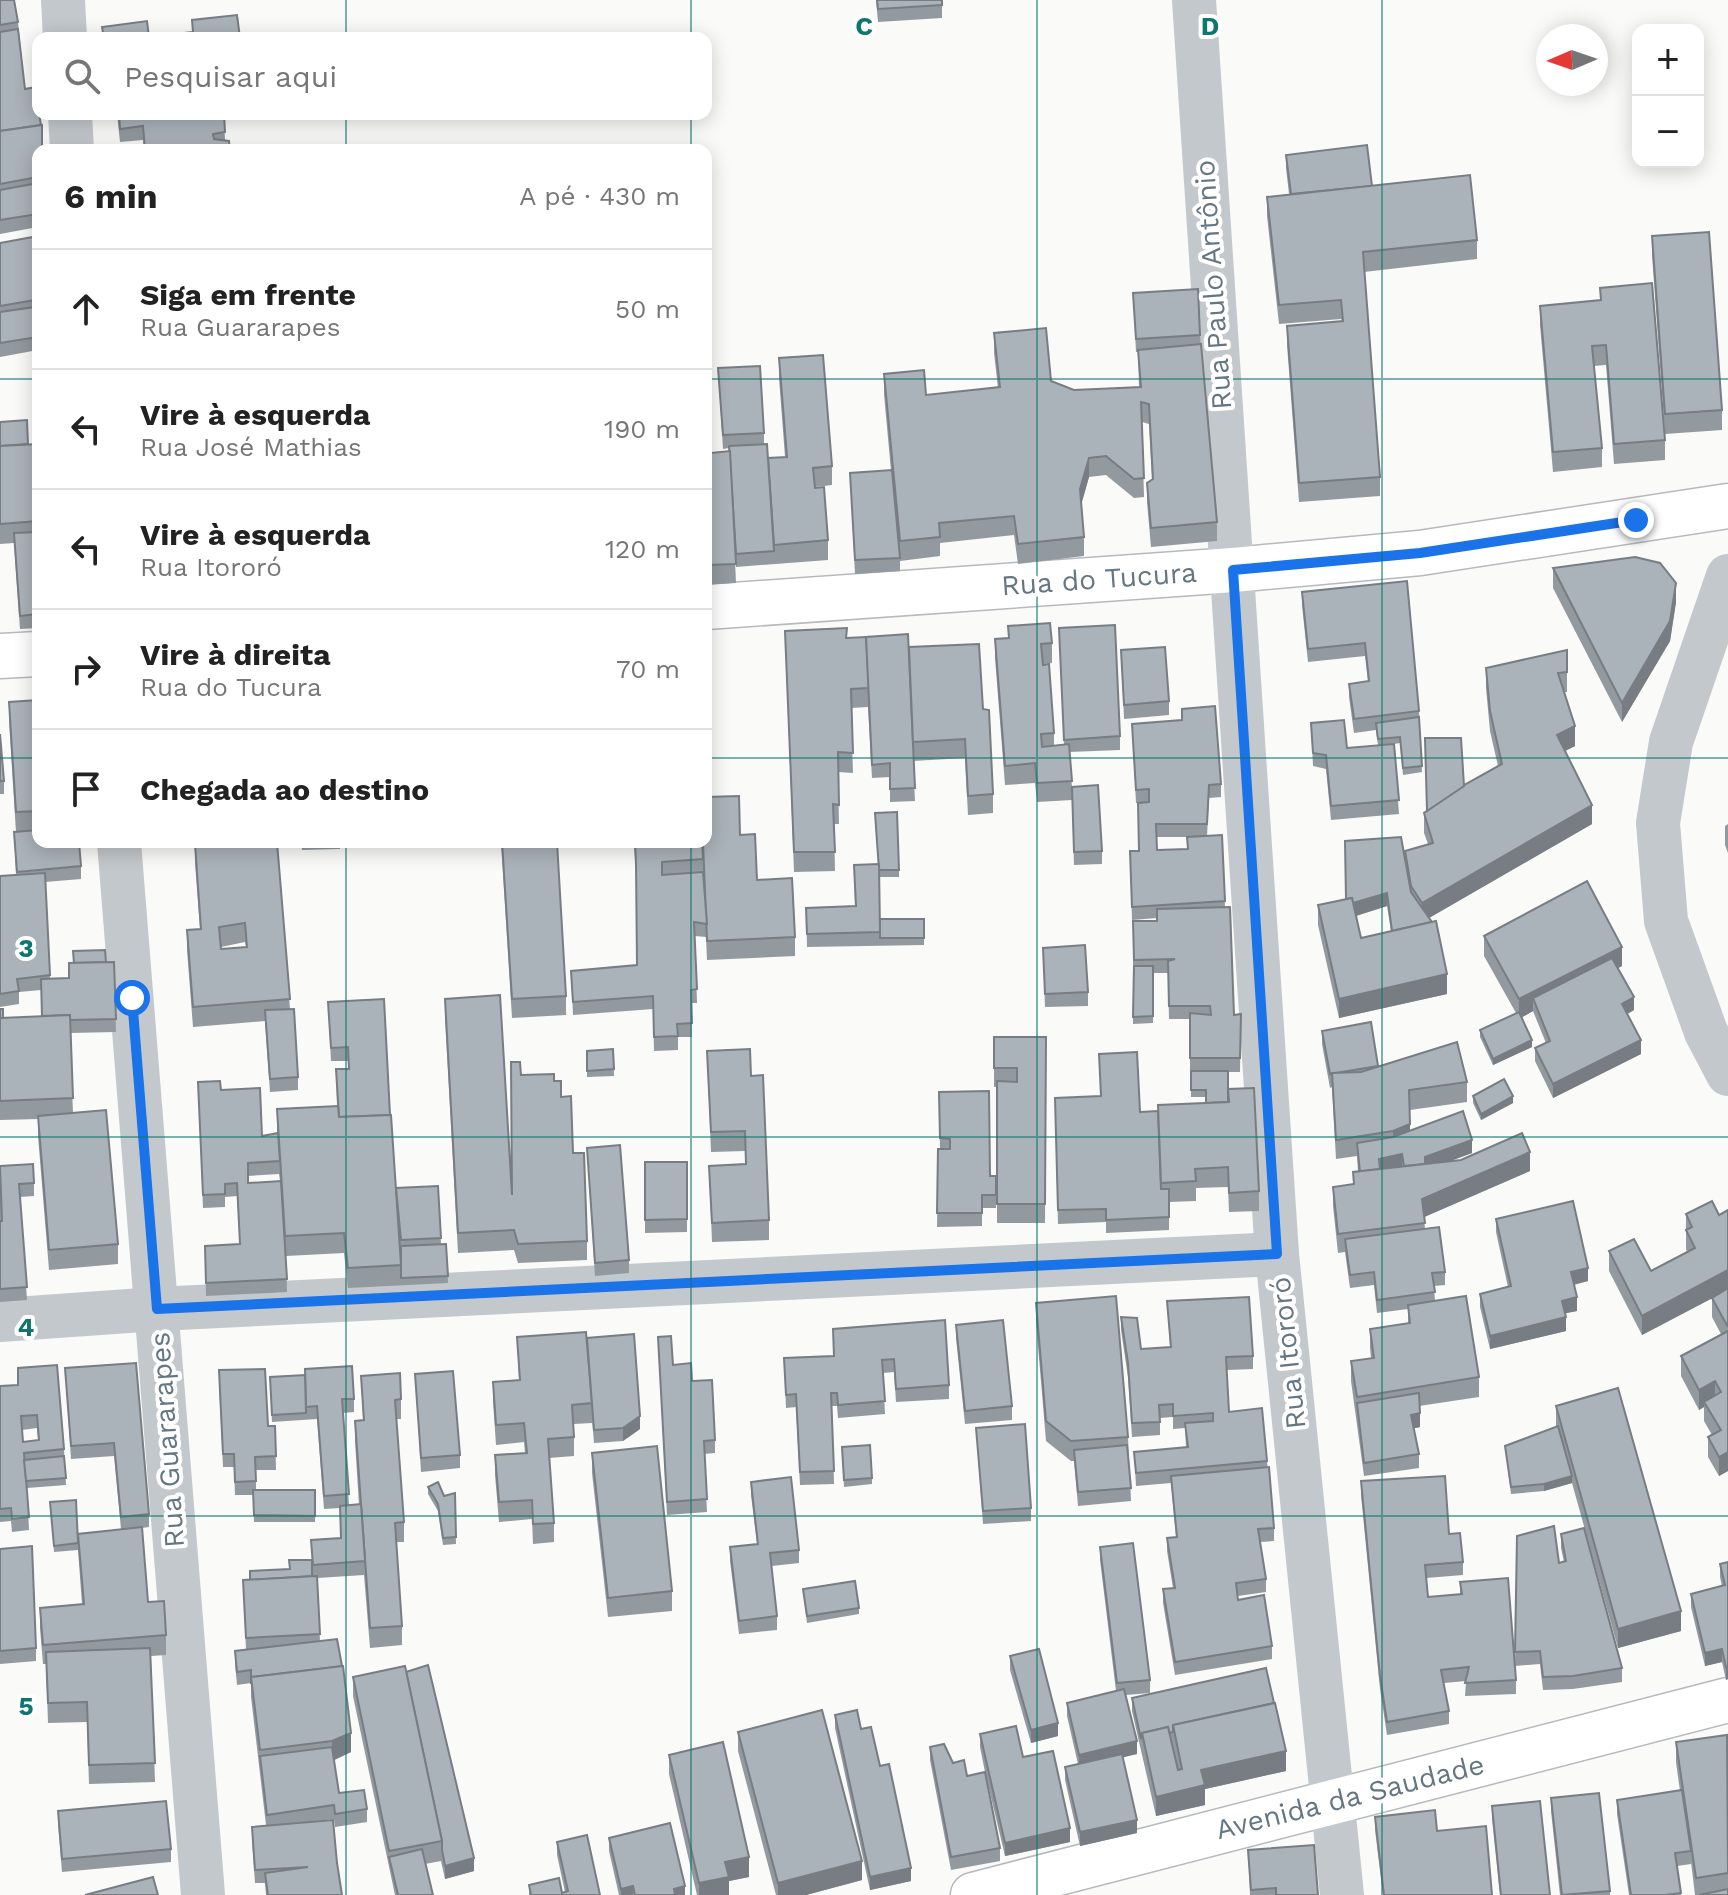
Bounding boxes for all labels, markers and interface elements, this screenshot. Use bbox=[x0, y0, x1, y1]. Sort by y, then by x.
text: C bbox=[855, 11, 873, 41]
text: D bbox=[1201, 11, 1219, 41]
north arrow bbox=[1536, 24, 1608, 96]
map controls bbox=[1632, 24, 1704, 168]
button: + bbox=[1632, 24, 1704, 96]
search box bbox=[32, 32, 712, 120]
icon: search bbox=[60, 54, 104, 98]
text: Pesquisar aqui bbox=[124, 59, 337, 94]
button: − bbox=[1632, 96, 1704, 168]
street label: Rua Paulo Antônio bbox=[1188, 159, 1238, 411]
text: 6 min bbox=[64, 176, 158, 216]
text: A pé · 430 m bbox=[519, 181, 680, 211]
text: Siga em frente bbox=[140, 277, 356, 312]
icon: ahead bbox=[64, 287, 108, 331]
text: 50 m bbox=[615, 294, 680, 324]
text: Rua Guararapes bbox=[140, 312, 341, 342]
text: Vire à esquerda bbox=[140, 397, 370, 432]
icon: left bbox=[64, 407, 108, 451]
text: 190 m bbox=[604, 414, 680, 444]
text: Rua José Mathias bbox=[140, 432, 362, 462]
route end bbox=[1618, 502, 1654, 538]
text: Vire à esquerda bbox=[140, 517, 370, 552]
icon: left bbox=[64, 527, 108, 571]
text: 120 m bbox=[605, 534, 680, 564]
text: Rua Itororó bbox=[140, 552, 282, 582]
street label: Rua do Tucura bbox=[1000, 556, 1198, 602]
text: Vire à direita bbox=[140, 637, 331, 672]
icon: right bbox=[64, 647, 108, 691]
text: 70 m bbox=[616, 654, 680, 684]
text: Rua do Tucura bbox=[140, 672, 322, 702]
icon: arrive bbox=[64, 767, 108, 811]
text: Chegada ao destino bbox=[140, 772, 429, 807]
text: 3 bbox=[18, 933, 34, 963]
route start bbox=[114, 980, 150, 1016]
street label: Rua Itororó bbox=[1264, 1275, 1312, 1431]
text: 4 bbox=[18, 1312, 35, 1342]
street label: Rua Guararapes bbox=[143, 1331, 191, 1549]
text: 5 bbox=[18, 1691, 34, 1721]
street label: Avenida da Saudade bbox=[1212, 1748, 1488, 1846]

